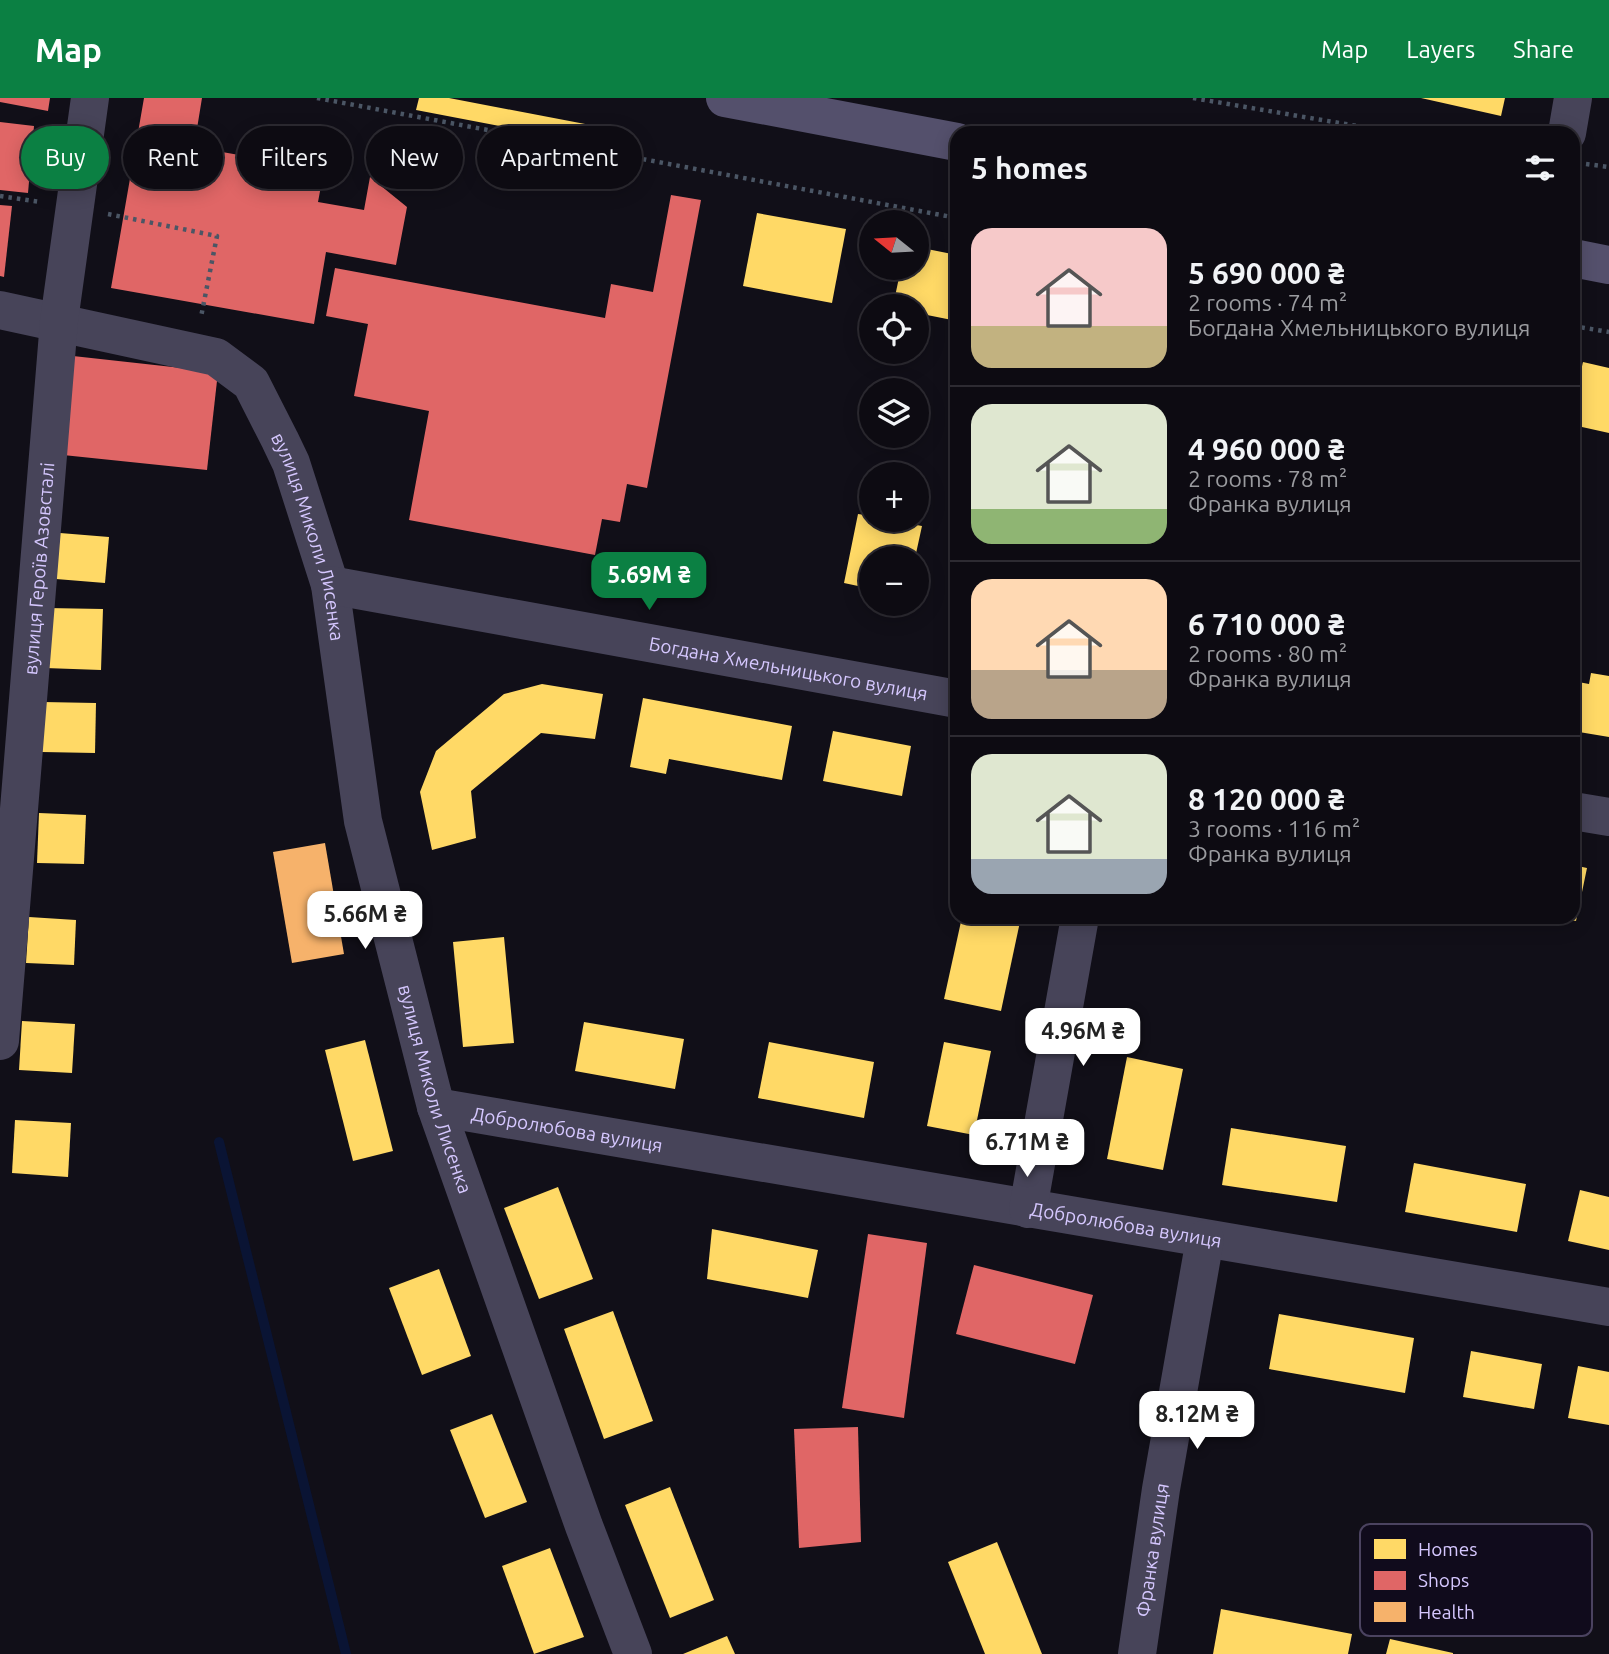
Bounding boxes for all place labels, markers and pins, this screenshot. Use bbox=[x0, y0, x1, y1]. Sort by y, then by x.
pin: 5.69M ₴ bbox=[584, 552, 714, 612]
pin: 5.66M ₴ bbox=[300, 892, 430, 951]
pin: 4.96M ₴ bbox=[1018, 1009, 1148, 1068]
pin: 6.71M ₴ bbox=[962, 1119, 1092, 1179]
pin: 8.12M ₴ bbox=[1132, 1392, 1262, 1451]

